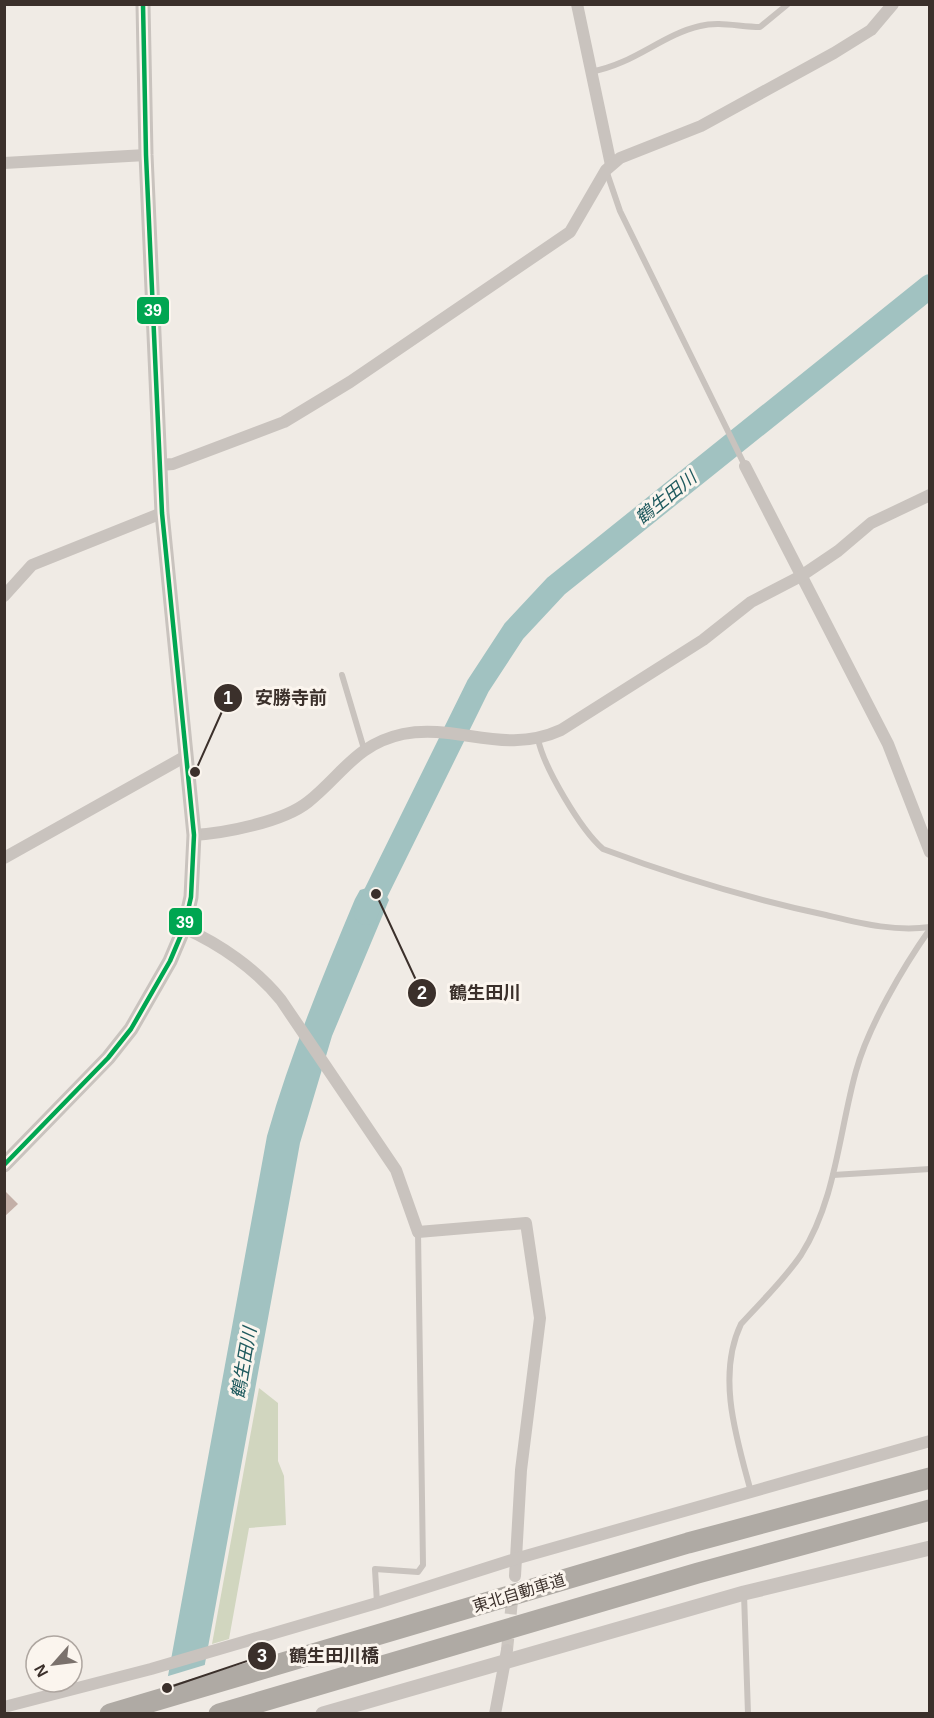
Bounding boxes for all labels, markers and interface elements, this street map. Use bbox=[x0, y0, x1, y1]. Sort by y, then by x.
line badge: 39 bbox=[136, 296, 170, 325]
text: 39 bbox=[144, 302, 162, 319]
water label: 鶴生田川 bbox=[632, 466, 702, 528]
callout: 安勝寺前 bbox=[213, 680, 339, 716]
text: 1 bbox=[223, 688, 233, 708]
text: 安勝寺前 bbox=[255, 688, 327, 708]
line badge: 39 bbox=[168, 907, 203, 936]
text: 39 bbox=[176, 914, 194, 931]
callout: 鶴生田川 bbox=[407, 975, 533, 1011]
text: 2 bbox=[417, 983, 427, 1003]
text: 鶴生田川 bbox=[449, 983, 521, 1003]
water label: 鶴生田川 bbox=[228, 1324, 260, 1400]
street label: 東北自動車道 bbox=[471, 1571, 567, 1615]
north arrow bbox=[24, 1634, 84, 1694]
callout: 鶴生田川橋 bbox=[247, 1638, 391, 1674]
text: 3 bbox=[257, 1646, 267, 1666]
text: 鶴生田川橋 bbox=[289, 1646, 379, 1666]
text: N bbox=[31, 1662, 51, 1680]

